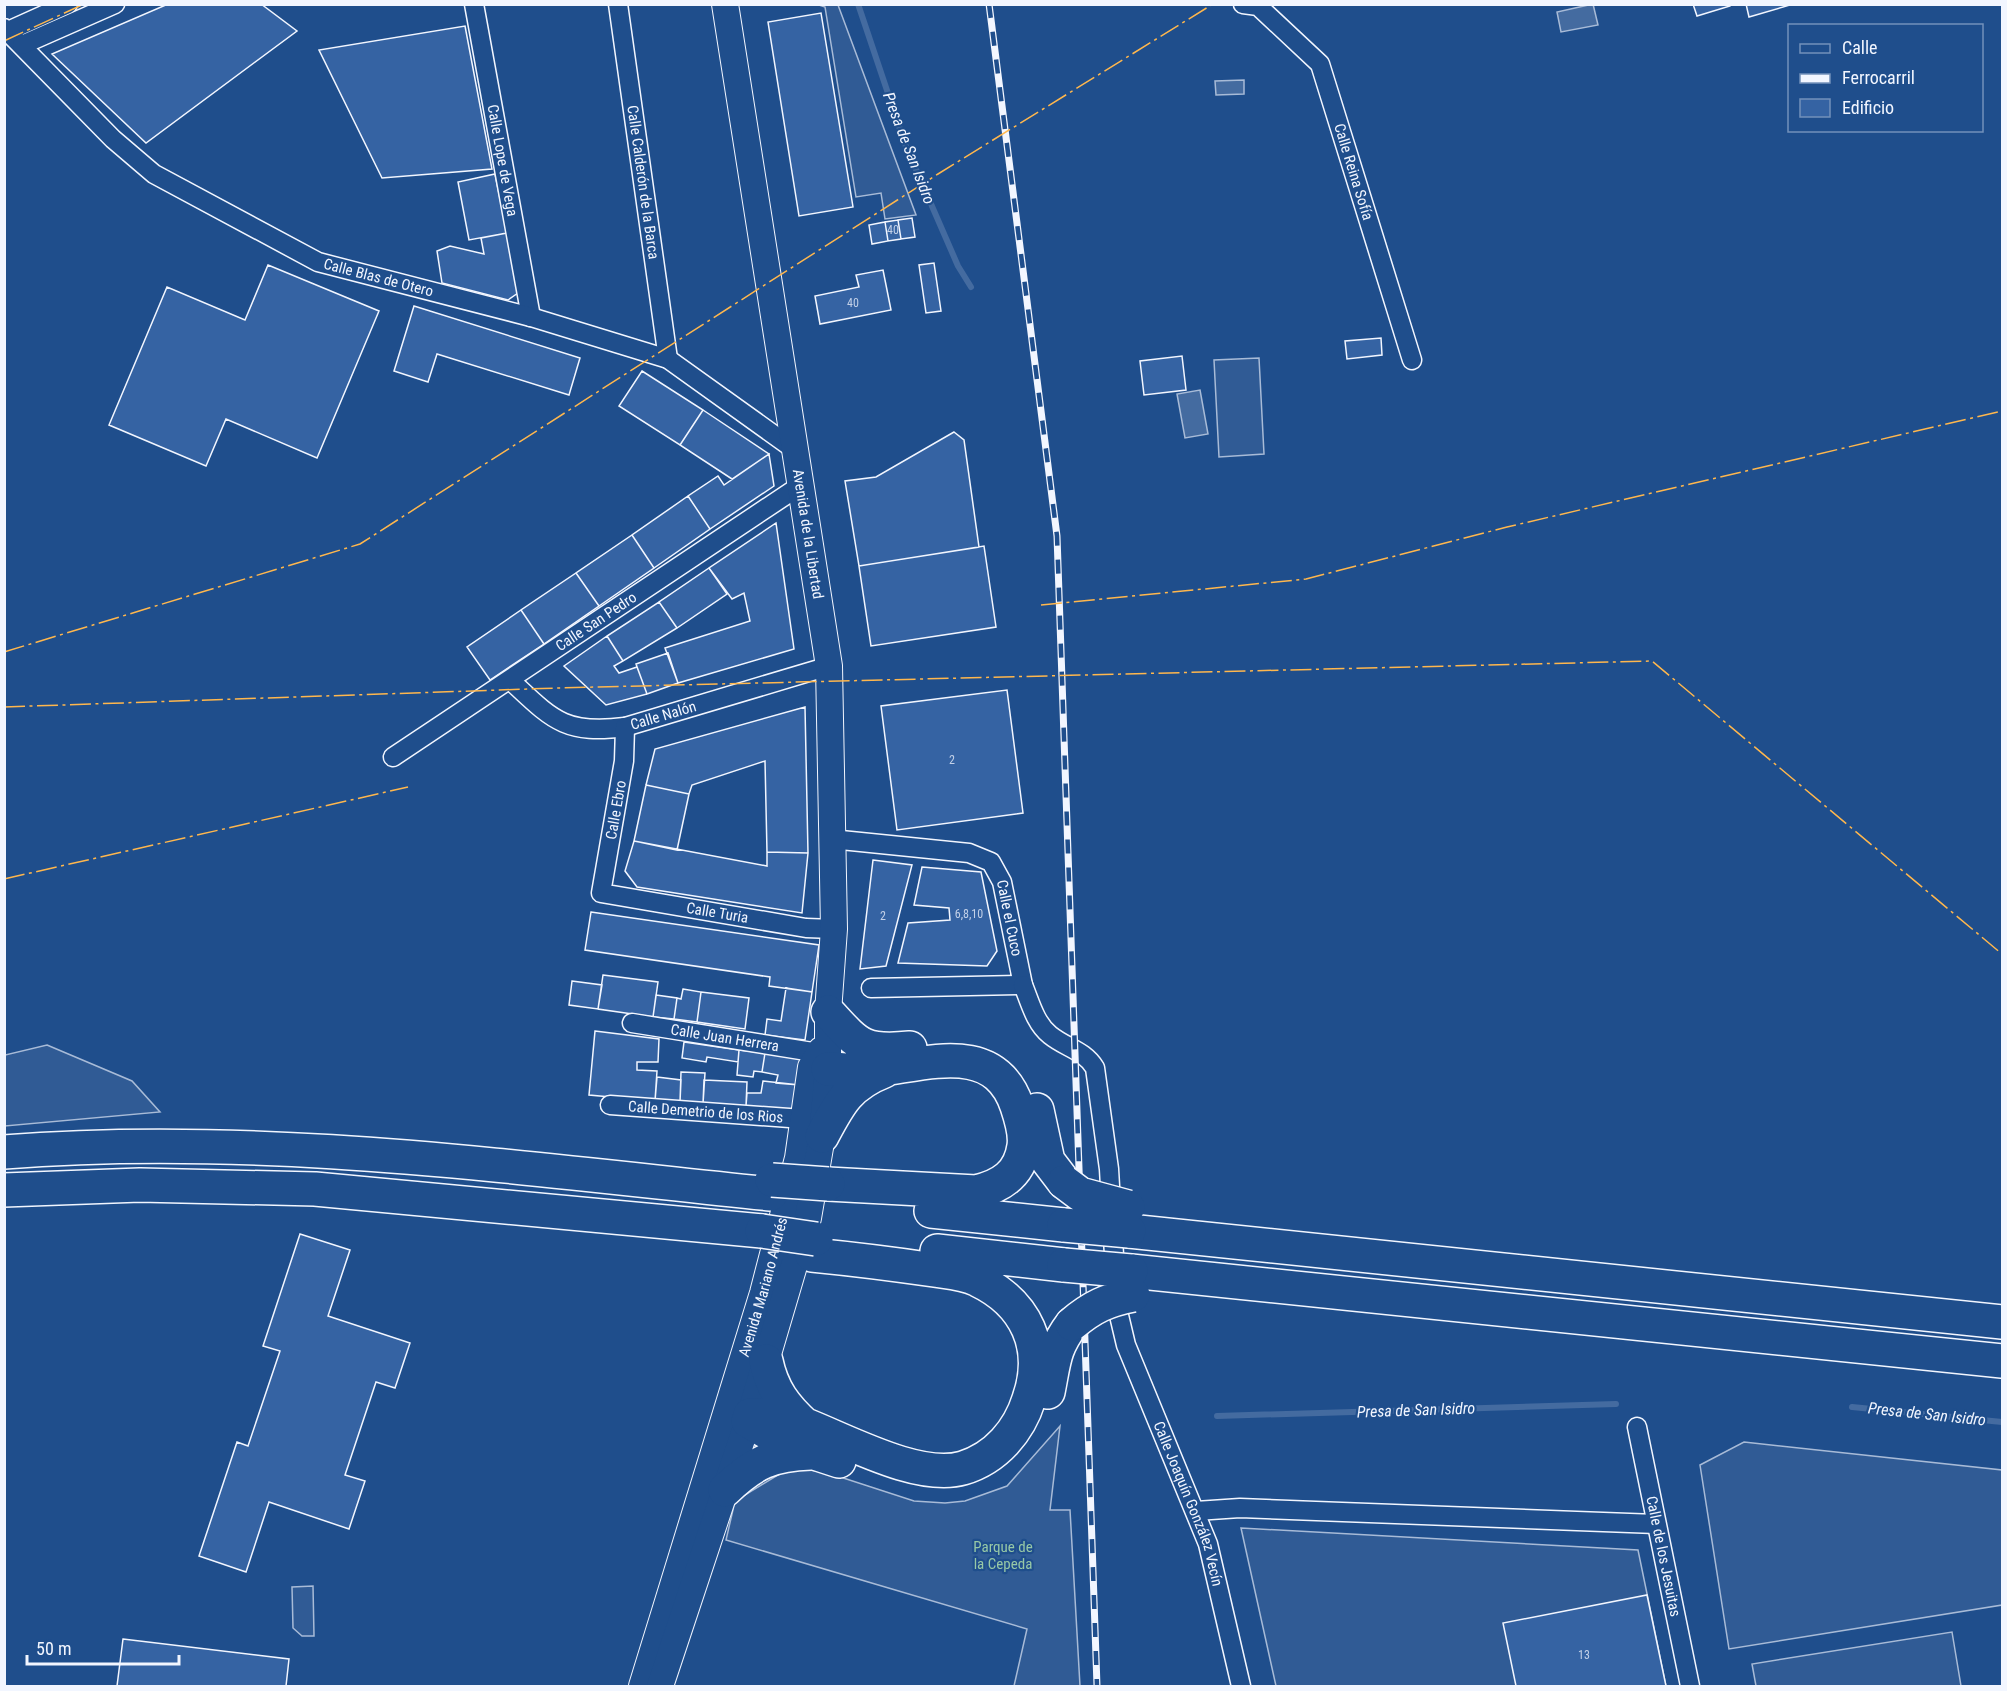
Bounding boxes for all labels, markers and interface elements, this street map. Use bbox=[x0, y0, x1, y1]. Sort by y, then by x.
legend bbox=[1788, 24, 1983, 132]
text: Calle bbox=[1842, 37, 1878, 58]
text: Ferrocarril bbox=[1842, 67, 1915, 88]
water label: Presa de San Isidro bbox=[879, 89, 939, 207]
text: Edificio bbox=[1842, 97, 1894, 118]
street label: Calle Lope de Vega bbox=[483, 103, 521, 218]
street label: Calle Calderón de la Barca bbox=[623, 104, 663, 260]
street label: Calle Reina Sofía bbox=[1330, 121, 1377, 222]
house number: 40 bbox=[887, 223, 899, 237]
street label: Calle Blas de Otero bbox=[322, 255, 435, 300]
house number: 40 bbox=[847, 296, 859, 310]
street label: Avenida de la Libertad bbox=[789, 468, 827, 600]
street label: Calle San Pedro bbox=[552, 588, 640, 655]
street label: Calle Nalón bbox=[628, 697, 698, 734]
house number: 2 bbox=[949, 753, 955, 767]
street label: Calle Ebro bbox=[602, 779, 630, 841]
street label: Calle el Cuco bbox=[993, 878, 1026, 958]
street label: Calle Turia bbox=[685, 899, 750, 927]
house number: 6,8,10 bbox=[955, 907, 983, 921]
house number: 2 bbox=[880, 909, 886, 923]
street label: Calle Juan Herrera bbox=[669, 1020, 780, 1055]
street label: Calle Demetrio de los Rios bbox=[628, 1097, 784, 1127]
street label: Avenida Mariano Andrés bbox=[735, 1215, 791, 1359]
water label: Presa de San Isidro bbox=[1356, 1398, 1476, 1422]
water label: Presa de San Isidro bbox=[1867, 1398, 1987, 1430]
street label: Calle Joaquín González Vecín bbox=[1149, 1419, 1227, 1588]
street label: Calle de los Jesuitas bbox=[1642, 1494, 1685, 1618]
park label: Parque de la Cepeda bbox=[973, 1538, 1033, 1573]
scale bar bbox=[27, 1628, 178, 1666]
text: 50 m bbox=[36, 1638, 71, 1659]
house number: 13 bbox=[1578, 1648, 1590, 1662]

